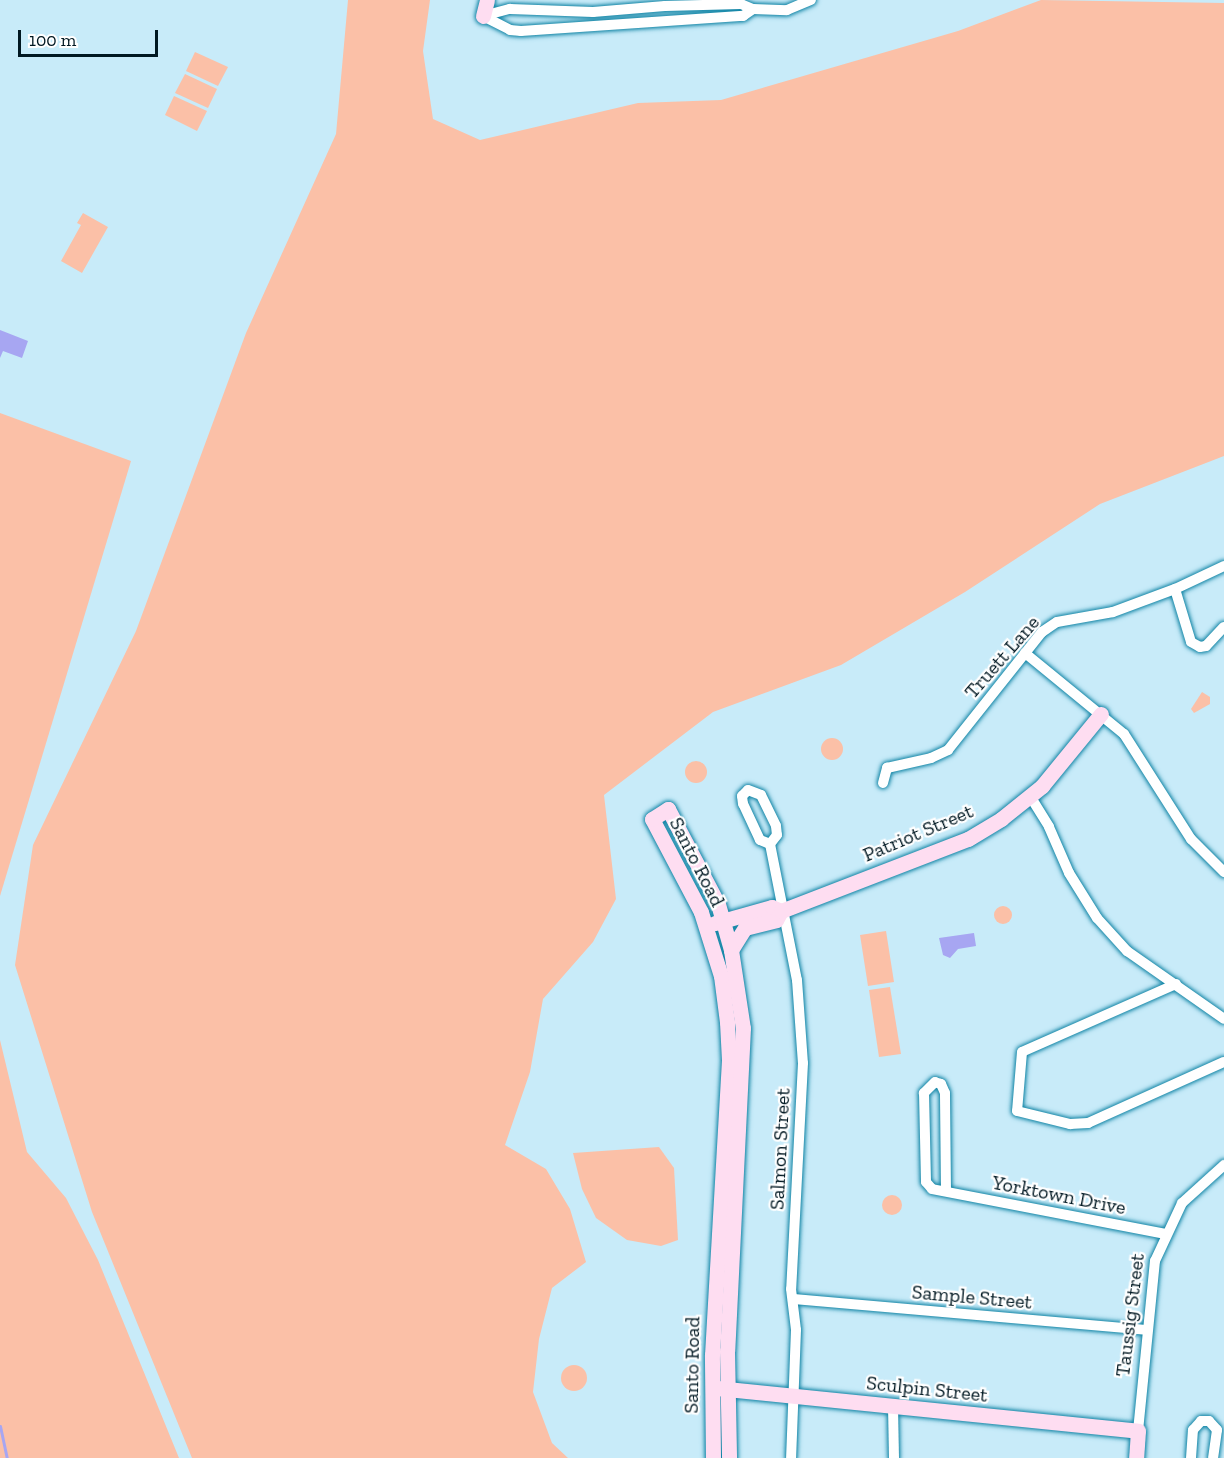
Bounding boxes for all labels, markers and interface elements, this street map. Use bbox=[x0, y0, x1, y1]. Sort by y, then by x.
scale bar bbox=[21, 18, 160, 56]
text: 100 m bbox=[29, 29, 76, 51]
street label: Truett Lane bbox=[960, 611, 1044, 703]
street label: Patriot Street bbox=[859, 799, 977, 867]
street label: Santo Road bbox=[664, 813, 730, 911]
street label: Salmon Street bbox=[765, 1088, 795, 1210]
street label: Yorktown Drive bbox=[990, 1170, 1128, 1220]
street label: Taussig Street bbox=[1111, 1252, 1149, 1378]
street label: Sample Street bbox=[911, 1280, 1033, 1314]
street label: Santo Road bbox=[679, 1316, 705, 1414]
street label: Sculpin Street bbox=[865, 1371, 989, 1407]

